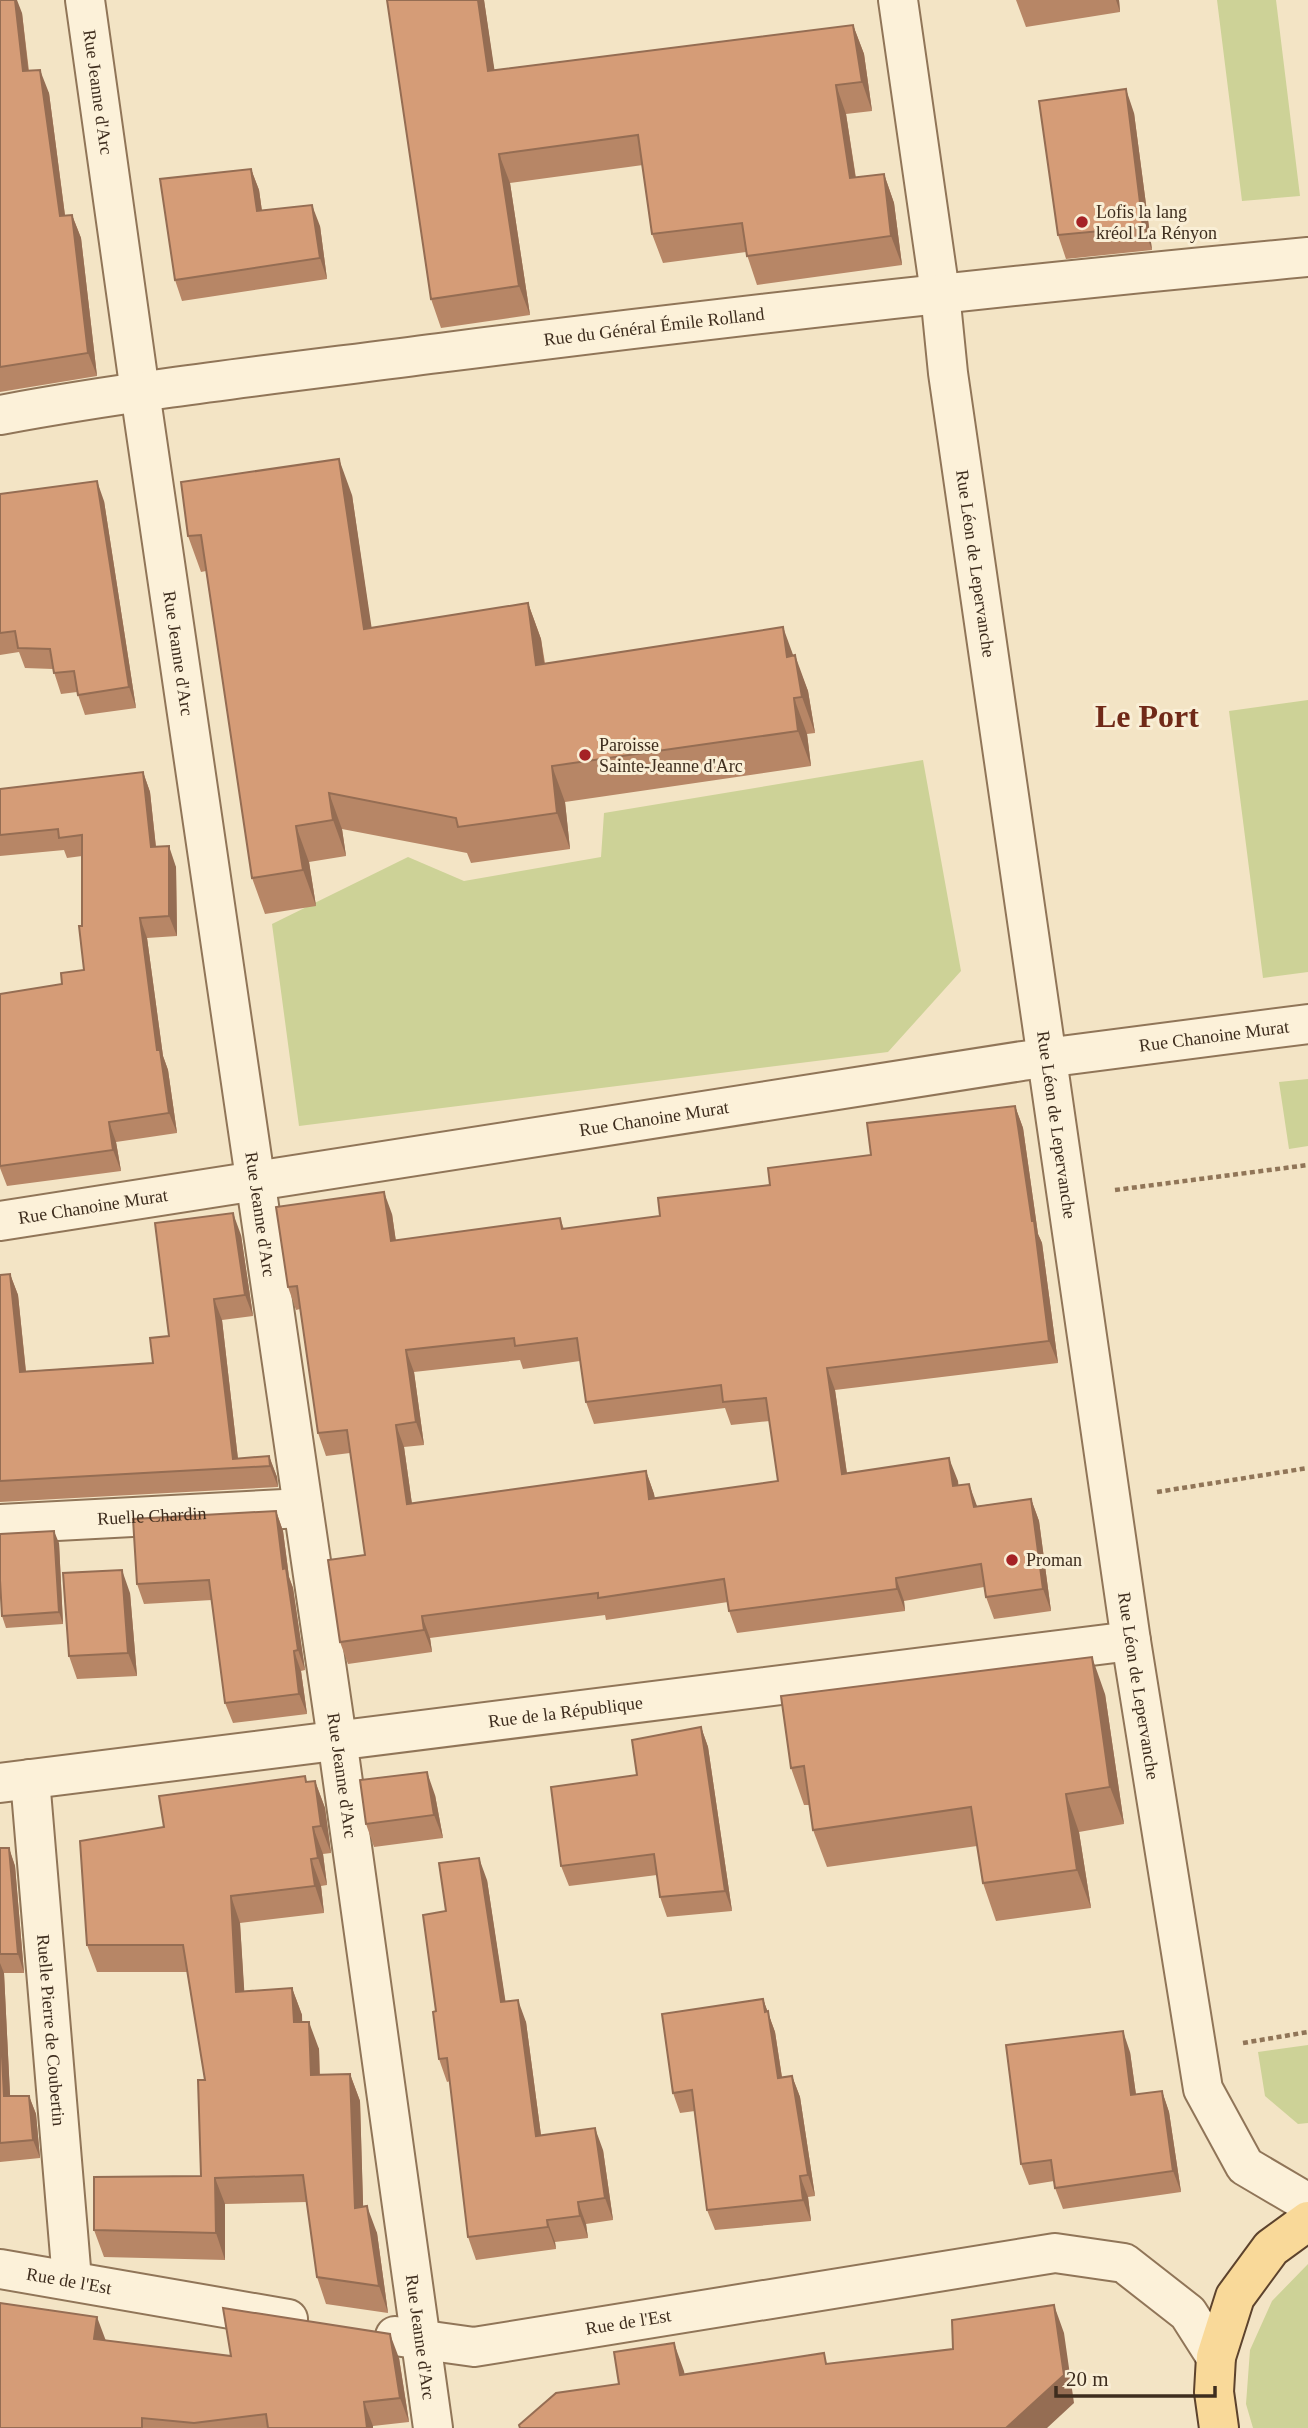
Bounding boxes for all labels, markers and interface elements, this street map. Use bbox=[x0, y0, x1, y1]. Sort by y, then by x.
street label: Rue Jeanne d'Arc bbox=[79, 28, 117, 156]
place label: Lofis la lang kréol La Rényon bbox=[1096, 202, 1217, 243]
marker: Lofis la lang kréol La Rényon bbox=[1074, 214, 1090, 230]
street label: Rue du Général Émile Rolland bbox=[542, 304, 765, 350]
street label: Rue Léon de Lepervanche bbox=[952, 468, 999, 659]
street label: Rue Jeanne d'Arc bbox=[159, 589, 197, 717]
district label: Le Port bbox=[1095, 698, 1199, 734]
place label: Paroisse Sainte-Jeanne d'Arc bbox=[599, 735, 743, 776]
marker: Paroisse Sainte-Jeanne d'Arc bbox=[577, 747, 593, 763]
street label: Rue Chanoine Murat bbox=[1138, 1017, 1290, 1056]
street label: Rue Léon de Lepervanche bbox=[1033, 1030, 1080, 1220]
street label: Rue Chanoine Murat bbox=[578, 1097, 730, 1140]
street label: Rue Jeanne d'Arc bbox=[241, 1150, 279, 1278]
street label: Rue Chanoine Murat bbox=[17, 1185, 169, 1228]
street label: Ruelle Chardin bbox=[97, 1503, 207, 1529]
place label: Proman bbox=[1026, 1550, 1082, 1570]
marker: Proman bbox=[1004, 1552, 1020, 1568]
street label: Rue Léon de Lepervanche bbox=[1114, 1591, 1163, 1781]
street label: Rue de la République bbox=[487, 1692, 644, 1732]
street label: Rue Jeanne d'Arc bbox=[323, 1712, 361, 1839]
street label: Ruelle Pierre de Coubertin bbox=[33, 1933, 69, 2127]
street label: Rue de l'Est bbox=[25, 2264, 113, 2298]
street label: Rue Jeanne d'Arc bbox=[402, 2273, 439, 2401]
street label: Rue de l'Est bbox=[584, 2305, 672, 2339]
scale bar bbox=[1056, 2354, 1215, 2398]
text: 20 m bbox=[1066, 2367, 1109, 2391]

